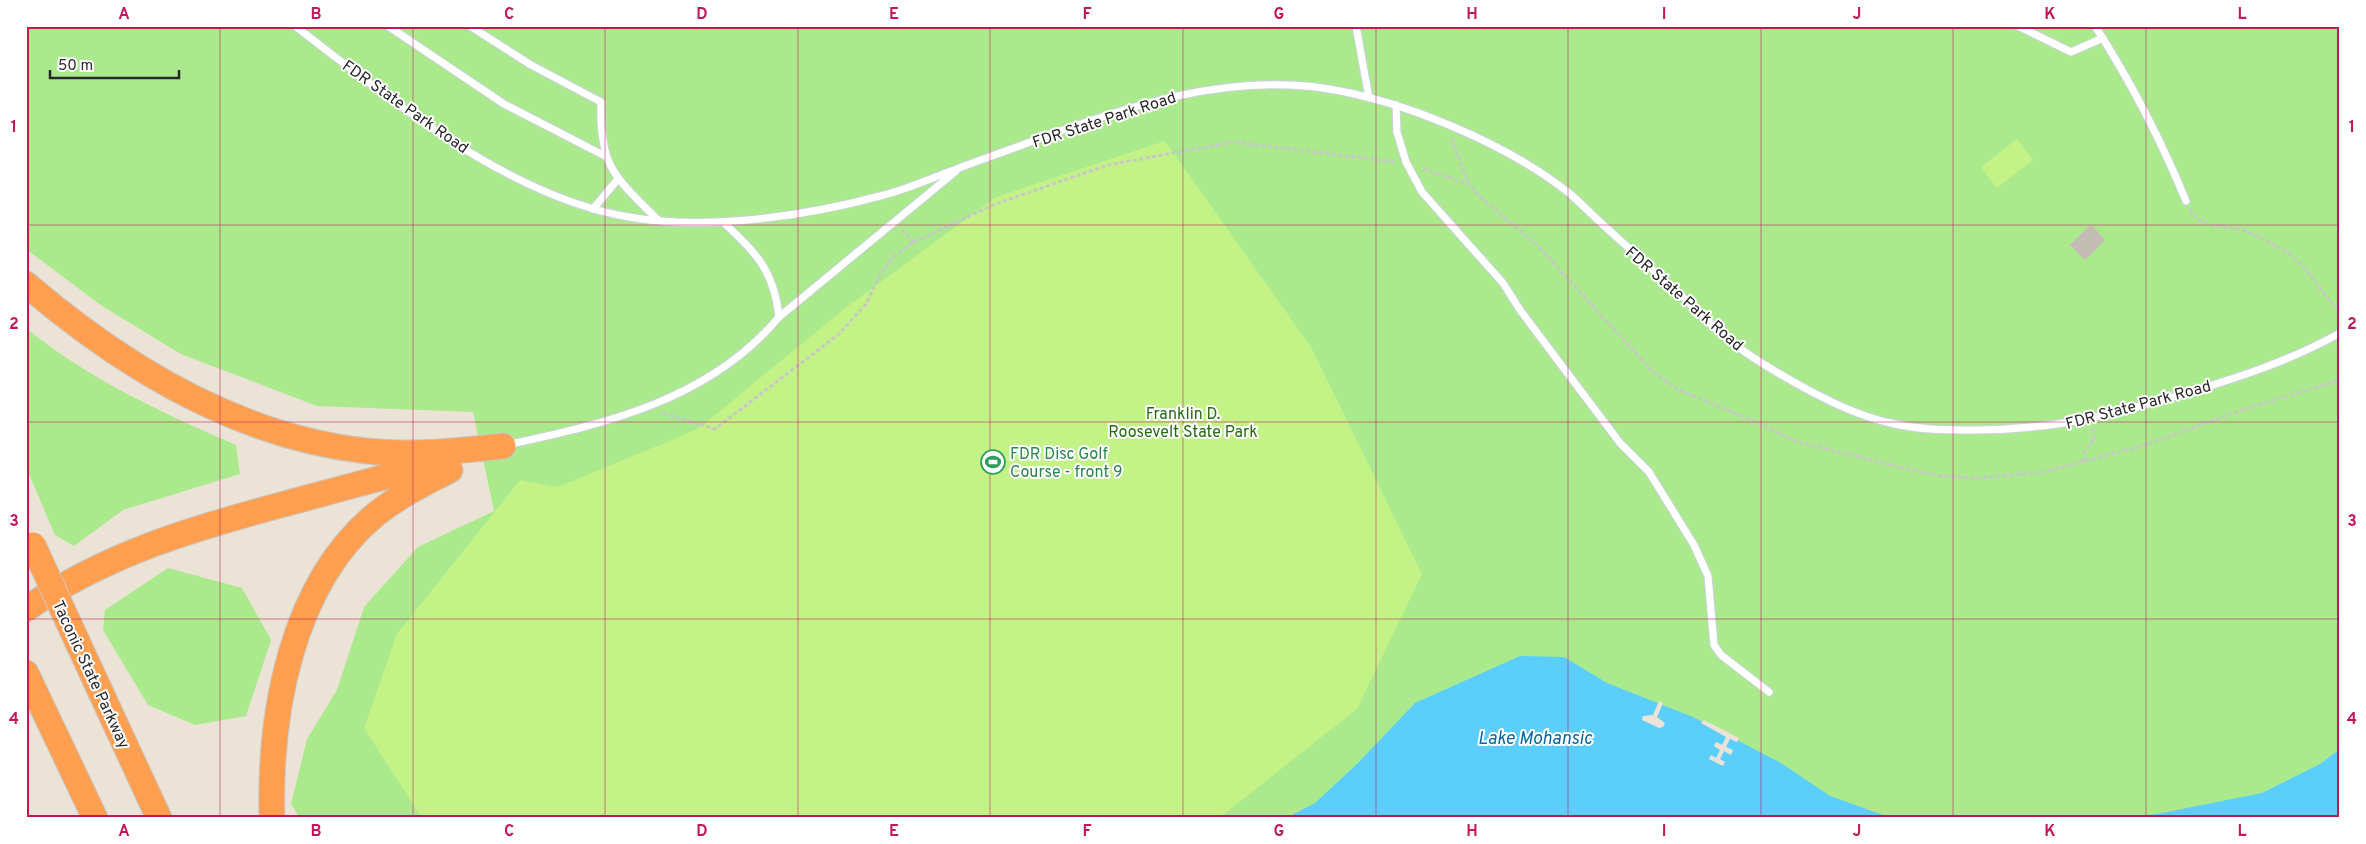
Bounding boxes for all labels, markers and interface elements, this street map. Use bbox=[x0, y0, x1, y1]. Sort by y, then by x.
text: A bbox=[118, 5, 130, 25]
text: B bbox=[310, 5, 322, 25]
text: C bbox=[504, 5, 514, 25]
text: D bbox=[696, 5, 708, 25]
text: E bbox=[889, 5, 899, 25]
text: F bbox=[1082, 5, 1092, 25]
text: G bbox=[1274, 5, 1284, 25]
text: H bbox=[1466, 5, 1478, 25]
text: I bbox=[1662, 5, 1666, 25]
text: J bbox=[1853, 5, 1861, 25]
text: K bbox=[2044, 5, 2056, 25]
text: L bbox=[2237, 5, 2247, 25]
scale bar bbox=[50, 48, 179, 80]
street label: FDR State Park Road bbox=[338, 56, 472, 159]
text: 50 m bbox=[58, 57, 93, 76]
street label: FDR State Park Road bbox=[1030, 88, 1179, 154]
text: 1 bbox=[11, 118, 17, 138]
text: 1 bbox=[2349, 118, 2355, 138]
street label: FDR State Park Road bbox=[1621, 243, 1747, 356]
text: 2 bbox=[9, 315, 19, 335]
text: 2 bbox=[2347, 315, 2357, 335]
street label: FDR State Park Road bbox=[2064, 377, 2213, 435]
park label: Franklin D. Roosevelt State Park bbox=[1108, 405, 1258, 443]
place label: FDR Disc Golf Course - front 9 bbox=[1010, 445, 1123, 483]
sports icon: FDR Disc Golf Course - front 9 bbox=[980, 449, 1006, 475]
text: 3 bbox=[9, 512, 19, 532]
text: 3 bbox=[2347, 512, 2357, 532]
street label: Taconic State Parkway bbox=[47, 597, 133, 752]
text: 4 bbox=[9, 710, 19, 730]
text: 4 bbox=[2347, 710, 2357, 730]
water label: Lake Mohansic bbox=[1478, 728, 1593, 751]
text: A bbox=[118, 822, 130, 842]
text: B bbox=[310, 822, 322, 842]
text: C bbox=[504, 822, 514, 842]
text: D bbox=[696, 822, 708, 842]
text: E bbox=[889, 822, 899, 842]
text: F bbox=[1082, 822, 1092, 842]
text: G bbox=[1274, 822, 1284, 842]
text: H bbox=[1466, 822, 1478, 842]
text: I bbox=[1662, 822, 1666, 842]
text: J bbox=[1853, 822, 1861, 842]
text: K bbox=[2044, 822, 2056, 842]
text: L bbox=[2237, 822, 2247, 842]

